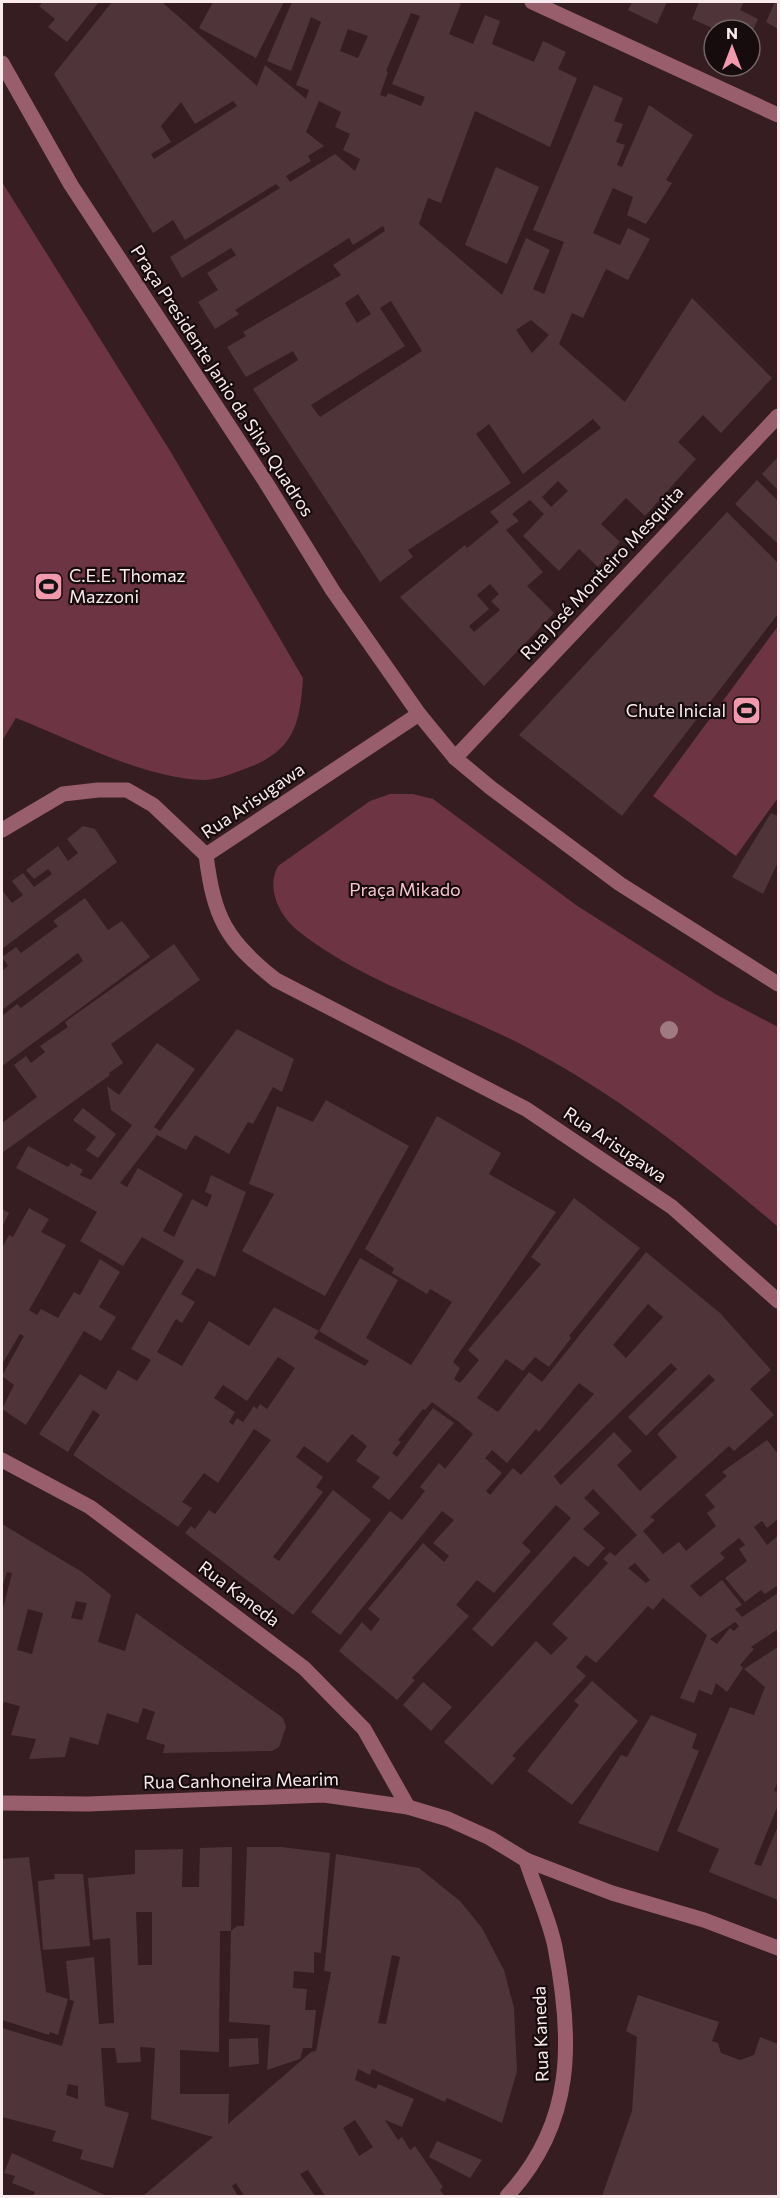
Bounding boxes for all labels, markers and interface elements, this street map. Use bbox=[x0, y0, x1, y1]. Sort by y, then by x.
north arrow bbox=[702, 18, 762, 78]
text: N bbox=[726, 23, 738, 42]
street label: Praça Presidente Janio da Silva Quadros bbox=[127, 241, 319, 520]
street label: Rua José Monteiro Mesquita bbox=[515, 481, 688, 664]
place label: C.E.E. Thomaz Mazzoni bbox=[69, 564, 186, 607]
sports icon: C.E.E. Thomaz Mazzoni bbox=[32, 570, 64, 602]
sports icon: Chute Inicial bbox=[731, 695, 763, 727]
place label: Chute Inicial bbox=[626, 699, 726, 721]
street label: Rua Arisugawa bbox=[197, 758, 308, 843]
park label: Praça Mikado bbox=[349, 878, 461, 900]
street label: Rua Arisugawa bbox=[560, 1102, 671, 1187]
street label: Rua Kaneda bbox=[195, 1556, 285, 1631]
street label: Rua Canhoneira Mearim bbox=[143, 1767, 339, 1793]
street label: Rua Kaneda bbox=[527, 1986, 553, 2082]

